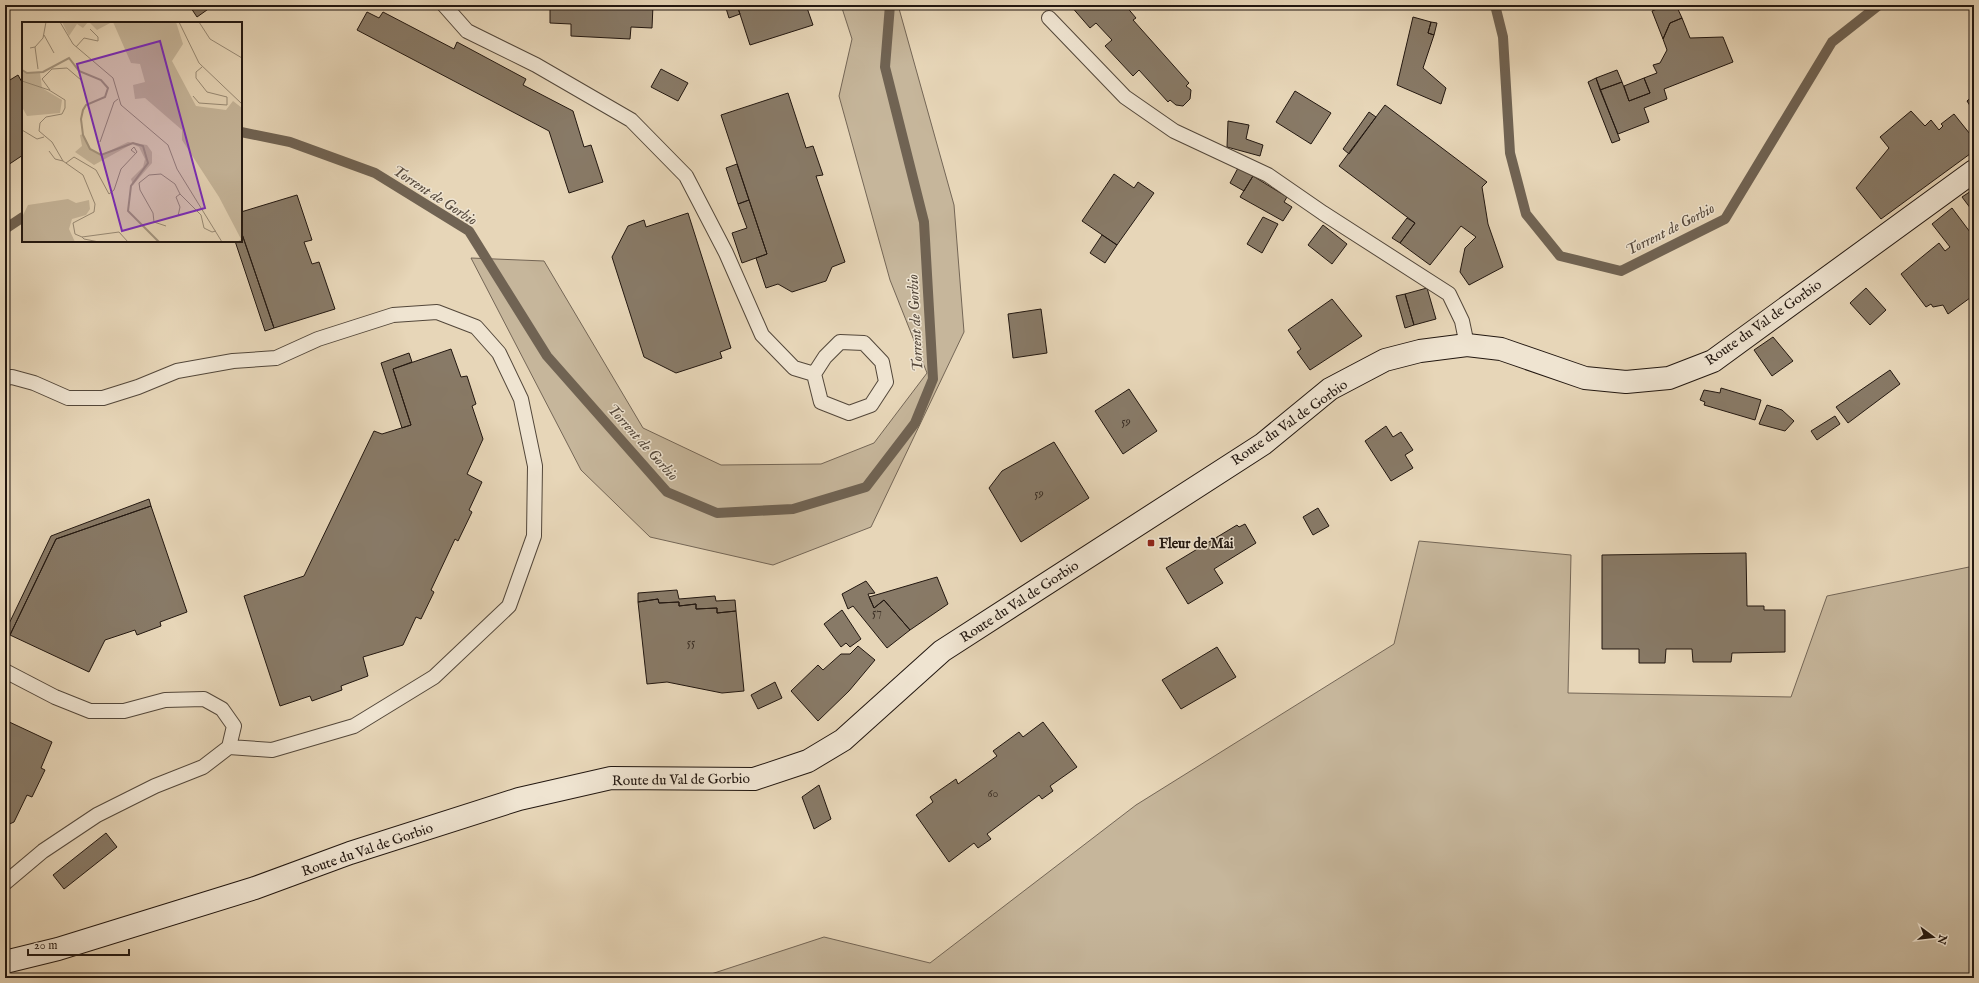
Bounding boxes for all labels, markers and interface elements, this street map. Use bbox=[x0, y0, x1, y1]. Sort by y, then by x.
inset map bbox=[22, 22, 242, 242]
water label: Torrent de Gorbio bbox=[389, 161, 481, 230]
water label: Torrent de Gorbio bbox=[1622, 199, 1718, 260]
water label: Torrent de Gorbio bbox=[903, 274, 928, 372]
street label: Route du Val de Gorbio bbox=[1702, 276, 1826, 370]
street label: Route du Val de Gorbio bbox=[1228, 376, 1352, 470]
water label: Torrent de Gorbio bbox=[603, 400, 682, 485]
house number: 59 bbox=[1121, 414, 1131, 429]
house number: 59 bbox=[1034, 486, 1044, 501]
place label: Fleur de Mai bbox=[1159, 535, 1234, 553]
marker: Fleur de Mai bbox=[1146, 538, 1156, 548]
street label: Route du Val de Gorbio bbox=[957, 556, 1083, 647]
house number: 57 bbox=[872, 605, 882, 620]
house number: 55 bbox=[687, 635, 696, 650]
street label: Route du Val de Gorbio bbox=[612, 770, 751, 790]
house number: 60 bbox=[988, 786, 999, 801]
street label: Route du Val de Gorbio bbox=[299, 819, 436, 881]
north arrow bbox=[1913, 917, 1953, 957]
scale bar bbox=[28, 931, 129, 957]
text: N bbox=[1934, 932, 1950, 946]
text: 20 m bbox=[34, 938, 57, 953]

